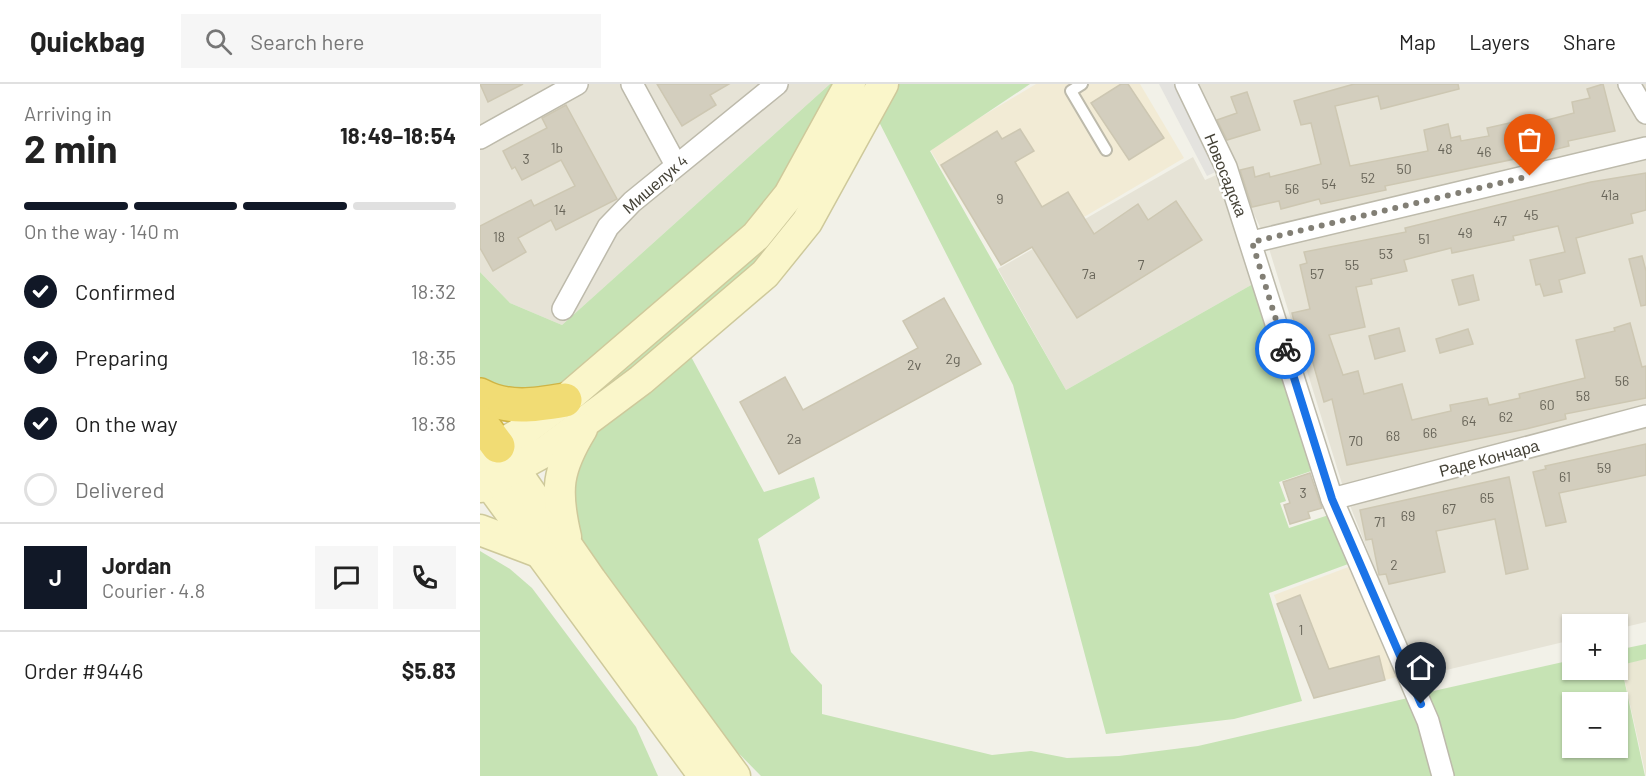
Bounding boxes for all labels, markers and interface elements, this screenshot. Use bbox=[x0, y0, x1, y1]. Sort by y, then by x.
search box bbox=[181, 14, 601, 68]
text: Quickbag bbox=[30, 24, 145, 58]
icon: search bbox=[202, 25, 235, 58]
text: Search here bbox=[250, 28, 365, 54]
text: Map bbox=[1399, 29, 1436, 54]
text: Layers bbox=[1469, 29, 1530, 54]
text: Share bbox=[1563, 29, 1616, 54]
text: Arriving in bbox=[24, 101, 112, 125]
pin bbox=[1504, 114, 1555, 176]
text: 18:49–18:54 bbox=[340, 122, 456, 148]
icon: bag bbox=[1513, 123, 1546, 156]
text: 2 min bbox=[24, 124, 117, 171]
street label: Новосадска bbox=[1201, 130, 1252, 219]
house number: 1b bbox=[551, 139, 563, 156]
house number: 48 bbox=[1437, 140, 1453, 157]
house number: 46 bbox=[1477, 143, 1491, 160]
house number: 3 bbox=[522, 150, 530, 167]
street label: Мишелук 4 bbox=[618, 150, 691, 217]
house number: 50 bbox=[1396, 160, 1412, 177]
house number: 52 bbox=[1361, 169, 1375, 186]
house number: 54 bbox=[1322, 175, 1336, 192]
house number: 56 bbox=[1285, 180, 1299, 197]
house number: 41a bbox=[1601, 186, 1619, 203]
house number: 9 bbox=[996, 190, 1004, 207]
house number: 14 bbox=[554, 201, 566, 218]
house number: 45 bbox=[1524, 206, 1538, 223]
house number: 47 bbox=[1493, 212, 1507, 229]
text: On the way · 140 m bbox=[24, 219, 179, 243]
house number: 49 bbox=[1457, 224, 1473, 241]
house number: 18 bbox=[493, 228, 505, 245]
house number: 51 bbox=[1418, 230, 1430, 247]
house number: 53 bbox=[1379, 245, 1393, 262]
house number: 7 bbox=[1138, 256, 1145, 273]
house number: 55 bbox=[1345, 256, 1359, 273]
house number: 7a bbox=[1082, 265, 1096, 282]
house number: 57 bbox=[1310, 265, 1324, 282]
icon: check bbox=[24, 275, 57, 308]
text: Confirmed bbox=[75, 278, 175, 304]
text: 18:32 bbox=[411, 279, 456, 303]
courier bbox=[1255, 319, 1315, 379]
icon: bike bbox=[1269, 333, 1302, 366]
icon: check bbox=[24, 341, 57, 374]
text: Preparing bbox=[75, 344, 168, 370]
text: 18:35 bbox=[411, 345, 456, 369]
house number: 2g bbox=[946, 350, 961, 367]
house number: 2v bbox=[907, 356, 921, 373]
house number: 56 bbox=[1615, 372, 1629, 389]
house number: 58 bbox=[1576, 387, 1590, 404]
house number: 60 bbox=[1539, 396, 1555, 413]
icon: check bbox=[24, 407, 57, 440]
house number: 62 bbox=[1499, 408, 1513, 425]
text: On the way bbox=[75, 410, 178, 436]
text: 18:38 bbox=[411, 411, 456, 435]
house number: 64 bbox=[1462, 412, 1476, 429]
house number: 66 bbox=[1423, 424, 1437, 441]
house number: 68 bbox=[1386, 427, 1400, 444]
house number: 2a bbox=[787, 430, 801, 447]
house number: 70 bbox=[1349, 432, 1363, 449]
street label: Раде Кончара bbox=[1437, 435, 1541, 480]
house number: 59 bbox=[1597, 459, 1611, 476]
house number: 61 bbox=[1559, 468, 1571, 485]
text: Delivered bbox=[75, 476, 164, 502]
house number: 3 bbox=[1299, 484, 1307, 501]
house number: 65 bbox=[1480, 489, 1494, 506]
house number: 67 bbox=[1442, 500, 1456, 517]
house number: 69 bbox=[1401, 507, 1415, 524]
house number: 71 bbox=[1374, 513, 1386, 530]
button: chat bbox=[315, 546, 378, 609]
button: phone bbox=[393, 546, 456, 609]
text: Jordan bbox=[102, 552, 171, 578]
house number: 2 bbox=[1390, 556, 1398, 573]
text: J bbox=[49, 564, 62, 590]
text: Courier · 4.8 bbox=[102, 578, 205, 602]
map controls bbox=[1562, 614, 1628, 758]
button: + bbox=[1562, 614, 1628, 680]
house number: 1 bbox=[1299, 621, 1303, 638]
pin bbox=[1395, 642, 1446, 704]
icon: home bbox=[1404, 651, 1437, 684]
text: Order #9446 bbox=[24, 657, 143, 683]
text: $5.83 bbox=[402, 657, 456, 683]
button: − bbox=[1562, 692, 1628, 758]

